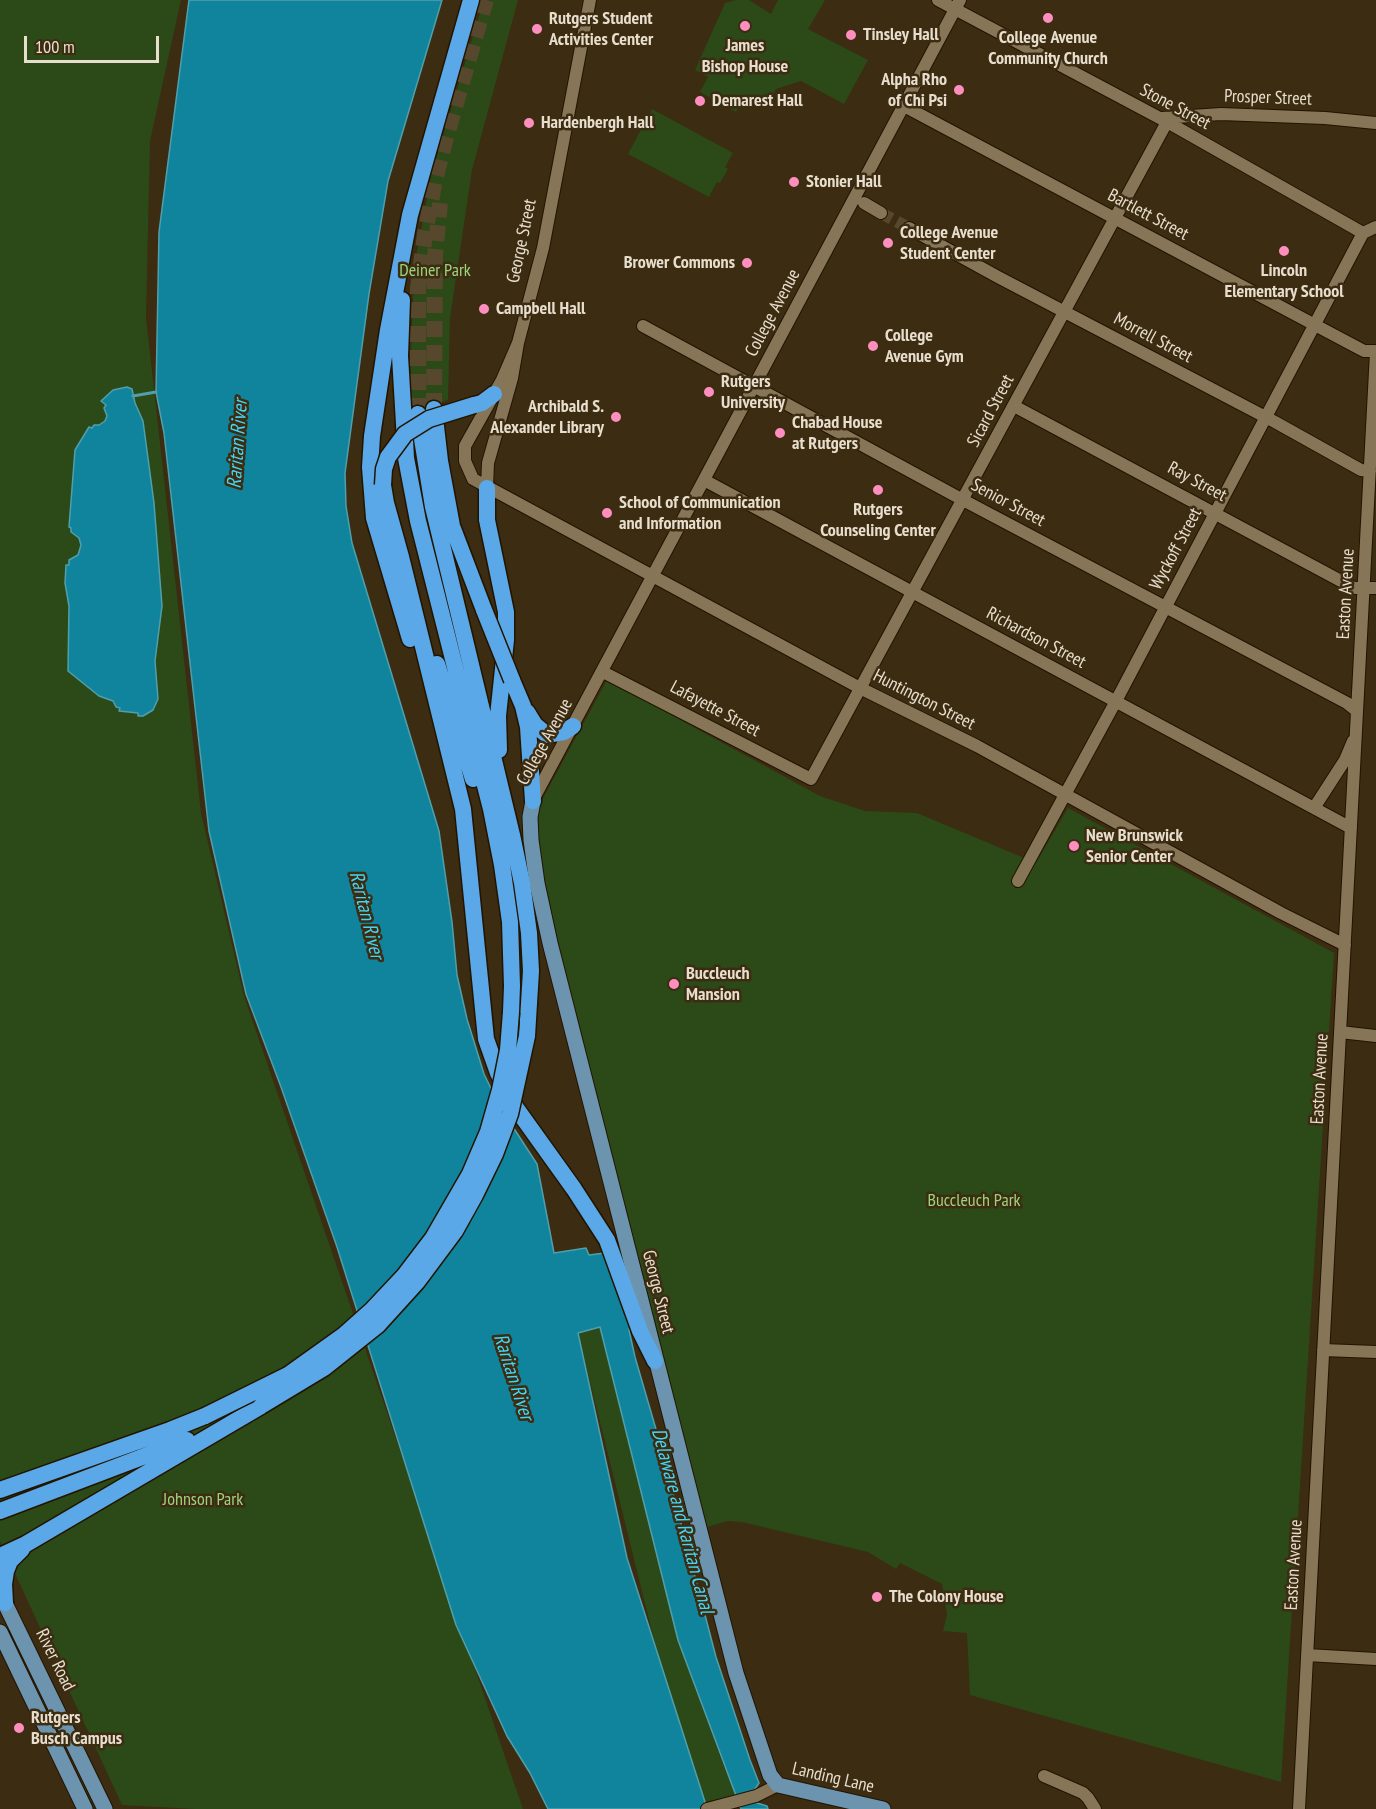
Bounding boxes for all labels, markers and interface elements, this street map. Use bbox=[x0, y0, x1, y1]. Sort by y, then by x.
place label: Rutgers Student Activities Center bbox=[549, 8, 653, 50]
marker: College Avenue Community Church bbox=[1041, 11, 1055, 25]
marker: James Bishop House bbox=[738, 19, 752, 33]
marker: Rutgers Student Activities Center bbox=[530, 22, 544, 36]
scale bar bbox=[27, 24, 162, 62]
place label: Tinsley Hall bbox=[863, 24, 939, 46]
place label: College Avenue Community Church bbox=[988, 27, 1108, 70]
marker: Tinsley Hall bbox=[844, 28, 858, 42]
text: 100 m bbox=[35, 35, 75, 58]
place label: James Bishop House bbox=[702, 35, 788, 78]
place label: Alpha Rho of Chi Psi bbox=[881, 69, 947, 112]
street label: Stone Street bbox=[1136, 79, 1214, 135]
marker: Alpha Rho of Chi Psi bbox=[952, 83, 966, 97]
street label: Prosper Street bbox=[1224, 86, 1312, 110]
place label: Demarest Hall bbox=[712, 90, 803, 112]
marker: Demarest Hall bbox=[693, 94, 707, 108]
place label: Hardenbergh Hall bbox=[541, 112, 654, 134]
marker: Hardenbergh Hall bbox=[522, 116, 536, 130]
place label: Stonier Hall bbox=[806, 171, 882, 193]
marker: Stonier Hall bbox=[787, 175, 801, 189]
street label: Bartlett Street bbox=[1104, 185, 1192, 245]
street label: George Street bbox=[503, 197, 541, 285]
place label: College Avenue Student Center bbox=[900, 222, 998, 264]
marker: College Avenue Student Center bbox=[881, 236, 895, 250]
marker: Lincoln Elementary School bbox=[1277, 244, 1291, 258]
place label: Brower Commons bbox=[624, 252, 735, 274]
marker: Brower Commons bbox=[740, 256, 754, 270]
park label: Deiner Park bbox=[399, 260, 471, 282]
place label: Lincoln Elementary School bbox=[1224, 260, 1344, 302]
street label: College Avenue bbox=[741, 266, 805, 360]
place label: Campbell Hall bbox=[496, 298, 585, 320]
marker: Campbell Hall bbox=[477, 302, 491, 316]
street label: Morrell Street bbox=[1110, 308, 1196, 368]
place label: College Avenue Gym bbox=[885, 325, 964, 368]
marker: College Avenue Gym bbox=[866, 339, 880, 353]
place label: Rutgers University bbox=[721, 371, 785, 413]
street label: Sicard Street bbox=[963, 371, 1019, 451]
marker: Rutgers University bbox=[702, 385, 716, 399]
place label: Archibald S. Alexander Library bbox=[490, 396, 604, 438]
water label: Raritan River bbox=[223, 399, 253, 489]
marker: Archibald S. Alexander Library bbox=[609, 410, 623, 424]
place label: Chabad House at Rutgers bbox=[792, 412, 882, 454]
marker: Chabad House at Rutgers bbox=[773, 426, 787, 440]
street label: Ray Street bbox=[1164, 458, 1230, 506]
street label: Senior Street bbox=[967, 475, 1049, 531]
marker: Rutgers Counseling Center bbox=[871, 483, 885, 497]
place label: School of Communication and Information bbox=[619, 492, 781, 534]
place label: Rutgers Counseling Center bbox=[820, 499, 936, 542]
street label: Wyckoff Street bbox=[1145, 504, 1207, 594]
marker: School of Communication and Information bbox=[600, 506, 614, 520]
street label: Easton Avenue bbox=[1333, 548, 1359, 640]
street label: Richardson Street bbox=[983, 603, 1089, 673]
street label: Huntington Street bbox=[869, 665, 979, 735]
street label: Lafayette Street bbox=[666, 676, 764, 742]
street label: College Avenue bbox=[512, 695, 578, 789]
place label: New Brunswick Senior Center bbox=[1086, 825, 1183, 868]
marker: New Brunswick Senior Center bbox=[1067, 839, 1081, 853]
water label: Raritan River bbox=[344, 869, 388, 961]
place label: Buccleuch Mansion bbox=[686, 963, 750, 1006]
marker: Buccleuch Mansion bbox=[667, 977, 681, 991]
street label: Easton Avenue bbox=[1307, 1033, 1333, 1125]
park label: Buccleuch Park bbox=[927, 1190, 1021, 1212]
street label: George Street bbox=[637, 1248, 679, 1336]
water label: Raritan River bbox=[488, 1331, 538, 1423]
water label: Delaware and Raritan Canal bbox=[646, 1426, 718, 1616]
park label: Johnson Park bbox=[163, 1489, 243, 1511]
street label: Easton Avenue bbox=[1281, 1519, 1307, 1611]
place label: The Colony House bbox=[889, 1586, 1004, 1608]
marker: The Colony House bbox=[870, 1590, 884, 1604]
street label: River Road bbox=[31, 1625, 79, 1695]
place label: Rutgers Busch Campus bbox=[31, 1707, 122, 1750]
marker: Rutgers Busch Campus bbox=[12, 1721, 26, 1735]
street label: Landing Lane bbox=[790, 1758, 876, 1798]

